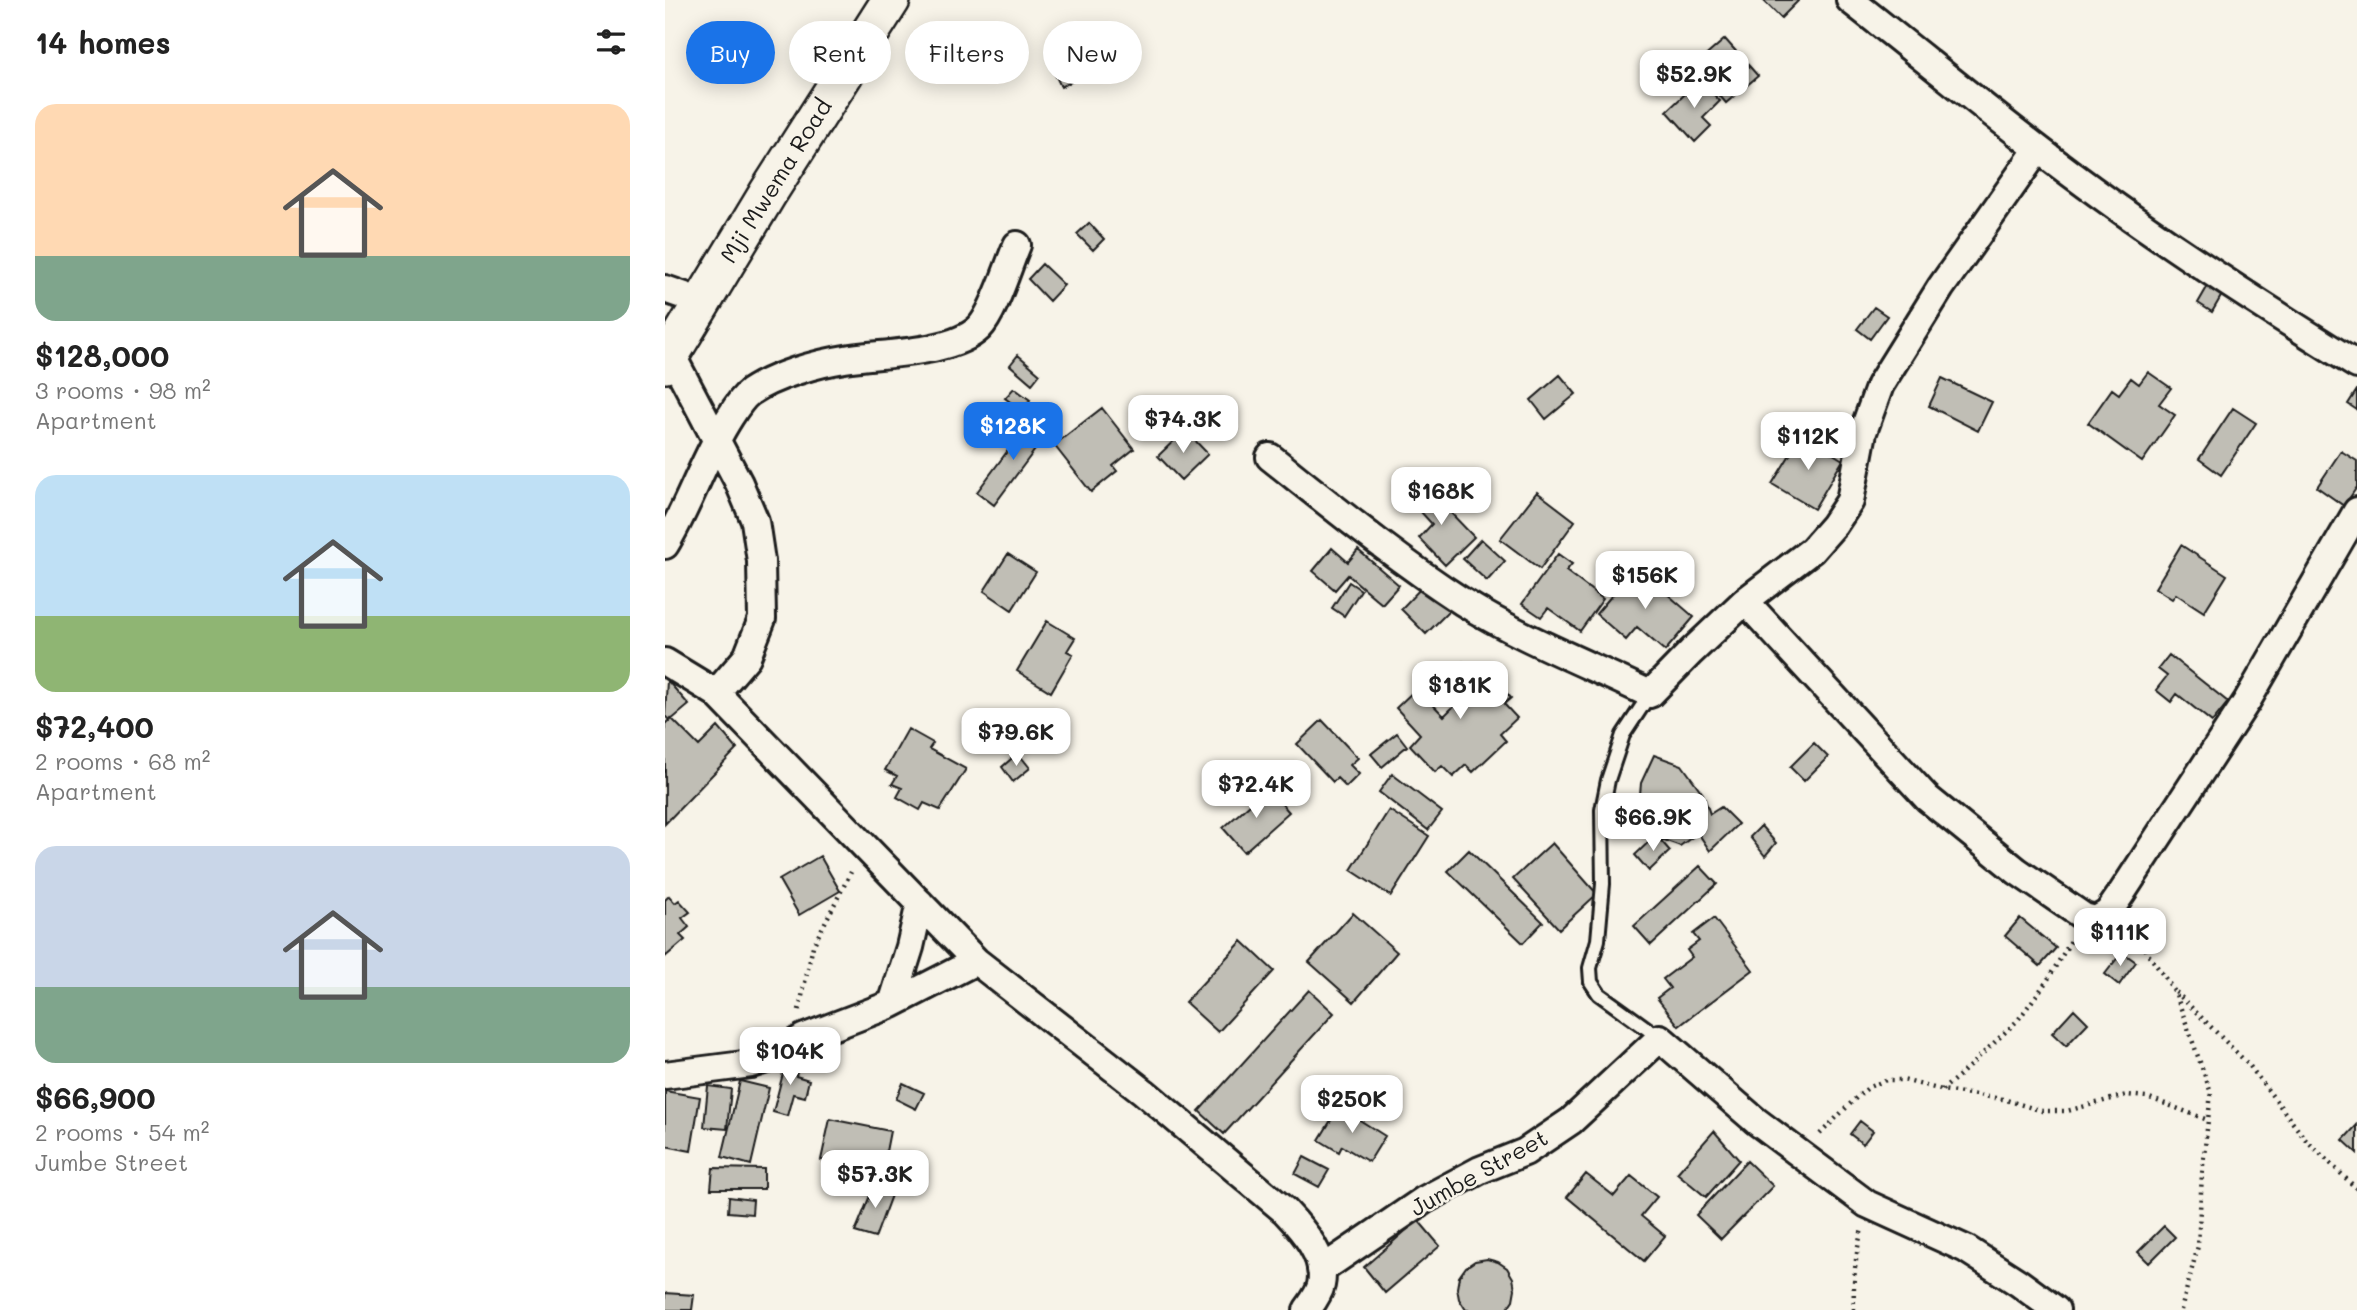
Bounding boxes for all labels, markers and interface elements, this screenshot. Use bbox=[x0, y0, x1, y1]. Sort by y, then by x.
chip: Buy bbox=[686, 21, 775, 84]
chip: Rent bbox=[789, 21, 891, 84]
chip: Filters bbox=[905, 21, 1029, 84]
chip: New bbox=[1043, 21, 1142, 84]
text: 14 homes bbox=[35, 22, 171, 62]
icon: filters bbox=[592, 23, 630, 61]
pin: $52.9K bbox=[1637, 50, 1751, 110]
text: $52.9K bbox=[1656, 58, 1732, 88]
street label: Mji Mwema Road bbox=[713, 93, 838, 268]
icon: home bbox=[270, 150, 396, 276]
text: $128,000 bbox=[35, 335, 169, 375]
text: 3 rooms · 98 m² bbox=[35, 375, 211, 405]
pin: $74.3K bbox=[1126, 396, 1240, 455]
pin: $128K bbox=[964, 402, 1062, 462]
text: $74.3K bbox=[1144, 403, 1222, 433]
text: Apartment bbox=[35, 405, 157, 435]
text: $128K bbox=[980, 410, 1046, 440]
pin: $112K bbox=[1759, 412, 1857, 472]
text: $112K bbox=[1777, 420, 1839, 450]
pin: $168K bbox=[1392, 468, 1490, 527]
text: $168K bbox=[1407, 475, 1475, 505]
icon: home bbox=[270, 521, 396, 647]
pin: $156K bbox=[1596, 552, 1694, 611]
text: $156K bbox=[1612, 559, 1678, 589]
pin: $181K bbox=[1411, 662, 1509, 721]
text: $181K bbox=[1428, 669, 1492, 699]
text: $72,400 bbox=[35, 706, 154, 746]
pin: $79.6K bbox=[959, 708, 1073, 768]
text: $79.6K bbox=[978, 716, 1054, 746]
text: 2 rooms · 68 m² bbox=[35, 746, 210, 776]
pin: $72.4K bbox=[1199, 760, 1313, 820]
text: $72.4K bbox=[1218, 768, 1294, 798]
text: Apartment bbox=[35, 776, 157, 806]
pin: $66.9K bbox=[1596, 794, 1710, 853]
text: $66.9K bbox=[1614, 801, 1692, 831]
icon: home bbox=[270, 892, 396, 1018]
pin: $111K bbox=[2071, 908, 2169, 968]
text: $111K bbox=[2090, 916, 2150, 946]
pin: $104K bbox=[741, 1028, 839, 1087]
text: $104K bbox=[756, 1035, 824, 1065]
pin: $250K bbox=[1303, 1076, 1401, 1135]
text: $66,900 bbox=[35, 1077, 156, 1117]
text: $250K bbox=[1317, 1083, 1387, 1113]
text: 2 rooms · 54 m² bbox=[35, 1117, 210, 1147]
street label: Jumbe Street bbox=[1404, 1122, 1553, 1222]
text: Jumbe Street bbox=[35, 1147, 188, 1177]
pin: $57.3K bbox=[818, 1150, 932, 1210]
text: $57.3K bbox=[837, 1158, 913, 1188]

